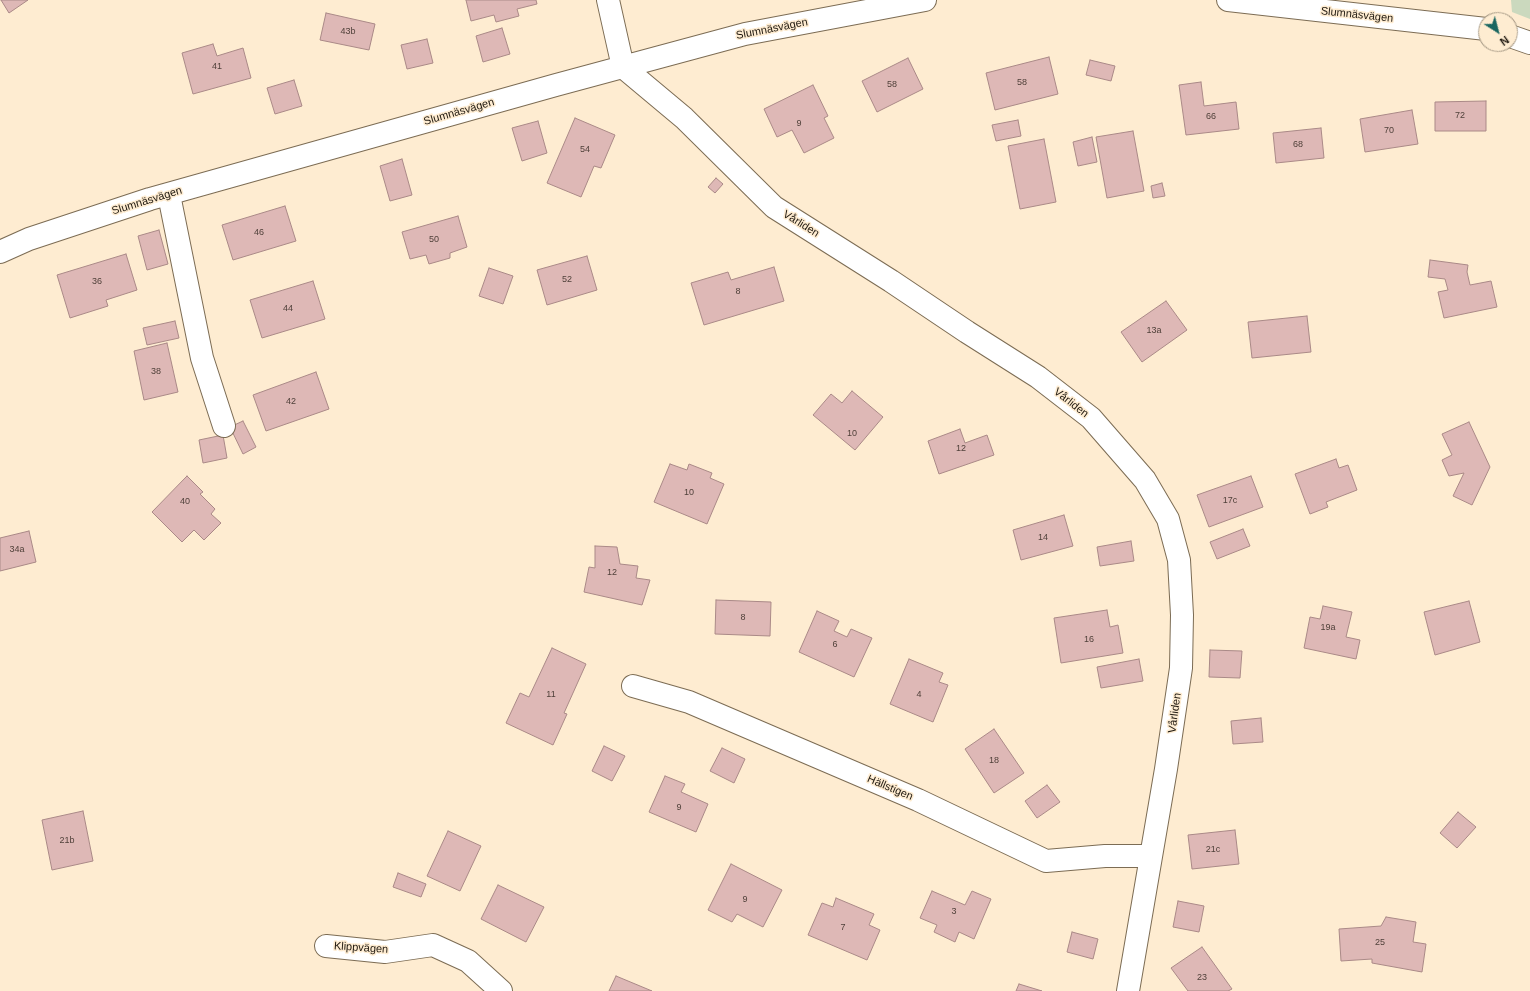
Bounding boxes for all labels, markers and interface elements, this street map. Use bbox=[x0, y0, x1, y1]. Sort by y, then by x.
street label: Slumnäsvägen bbox=[1320, 5, 1394, 25]
north arrow bbox=[1478, 12, 1518, 52]
street label: Slumnäsvägen bbox=[735, 16, 809, 42]
house number: 43b bbox=[340, 27, 356, 37]
text: N bbox=[1498, 34, 1511, 48]
house number: 41 bbox=[212, 62, 222, 72]
house number: 58 bbox=[1017, 78, 1027, 88]
house number: 58 bbox=[887, 80, 897, 90]
street label: Slumnäsvägen bbox=[422, 96, 496, 128]
house number: 72 bbox=[1455, 111, 1465, 121]
house number: 66 bbox=[1206, 112, 1216, 122]
house number: 9 bbox=[796, 119, 802, 129]
house number: 70 bbox=[1384, 126, 1394, 136]
house number: 68 bbox=[1293, 140, 1303, 150]
house number: 54 bbox=[580, 145, 590, 155]
street label: Slumnäsvägen bbox=[110, 184, 184, 218]
street label: Vårliden bbox=[780, 208, 822, 240]
house number: 46 bbox=[254, 228, 264, 238]
house number: 50 bbox=[429, 235, 439, 245]
house number: 52 bbox=[562, 275, 572, 285]
house number: 36 bbox=[92, 277, 102, 287]
house number: 8 bbox=[735, 287, 741, 297]
house number: 44 bbox=[283, 304, 293, 314]
house number: 13a bbox=[1146, 326, 1162, 336]
house number: 38 bbox=[151, 367, 161, 377]
street label: Vårliden bbox=[1051, 385, 1091, 421]
house number: 42 bbox=[286, 397, 296, 407]
house number: 10 bbox=[847, 429, 857, 439]
house number: 12 bbox=[956, 444, 966, 454]
house number: 10 bbox=[684, 488, 694, 498]
house number: 17c bbox=[1223, 496, 1237, 506]
house number: 40 bbox=[180, 497, 190, 507]
house number: 14 bbox=[1038, 533, 1048, 543]
house number: 34a bbox=[9, 545, 25, 555]
house number: 12 bbox=[607, 568, 617, 578]
house number: 8 bbox=[740, 613, 746, 623]
house number: 19a bbox=[1320, 623, 1336, 633]
house number: 16 bbox=[1084, 635, 1094, 645]
house number: 6 bbox=[832, 640, 838, 650]
house number: 11 bbox=[546, 690, 556, 700]
house number: 4 bbox=[916, 690, 922, 700]
street label: Vårliden bbox=[1166, 692, 1184, 734]
house number: 18 bbox=[989, 756, 999, 766]
street label: Hällstigen bbox=[865, 772, 915, 804]
house number: 9 bbox=[676, 803, 682, 813]
house number: 21b bbox=[59, 836, 75, 846]
house number: 21c bbox=[1206, 845, 1220, 855]
house number: 9 bbox=[742, 895, 748, 905]
house number: 3 bbox=[951, 907, 957, 917]
house number: 7 bbox=[840, 923, 846, 933]
house number: 25 bbox=[1375, 938, 1385, 948]
street label: Klippvägen bbox=[333, 940, 389, 956]
house number: 23 bbox=[1197, 973, 1207, 983]

